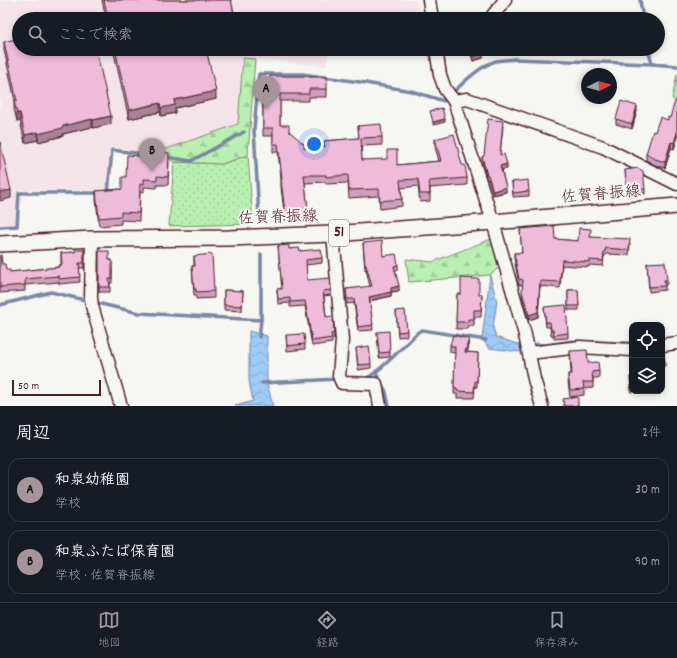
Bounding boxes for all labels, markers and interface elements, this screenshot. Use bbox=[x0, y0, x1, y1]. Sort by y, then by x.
search box bbox=[12, 12, 665, 56]
icon: search bbox=[26, 23, 48, 45]
text: ここで検索 bbox=[58, 25, 133, 47]
north arrow bbox=[581, 68, 617, 104]
pin: A bbox=[253, 76, 279, 109]
your location bbox=[304, 134, 324, 154]
pin: B bbox=[139, 138, 165, 171]
street label: 佐賀脊振線 bbox=[560, 180, 642, 210]
street label: 佐賀脊振線 bbox=[238, 205, 318, 231]
road number: 51 bbox=[329, 220, 349, 246]
map controls bbox=[629, 322, 665, 394]
button: locate bbox=[629, 322, 665, 358]
button: layers bbox=[629, 358, 665, 394]
scale bar bbox=[12, 378, 101, 397]
text: 50 m bbox=[18, 379, 39, 395]
text: 周辺 bbox=[16, 423, 50, 447]
text: 2件 bbox=[642, 424, 661, 443]
text: 和泉幼稚園 bbox=[55, 470, 130, 492]
text: A bbox=[26, 481, 34, 500]
text: 30 m bbox=[635, 481, 660, 500]
text: 学校 bbox=[55, 495, 81, 514]
text: 和泉ふたば保育園 bbox=[55, 542, 175, 564]
text: B bbox=[27, 553, 33, 572]
text: 90 m bbox=[635, 553, 660, 572]
text: 学校 · 佐賀脊振線 bbox=[55, 567, 155, 586]
tab: 地図 bbox=[98, 609, 120, 652]
tab: 経路 bbox=[316, 609, 338, 652]
tab: 保存済み bbox=[535, 609, 579, 652]

